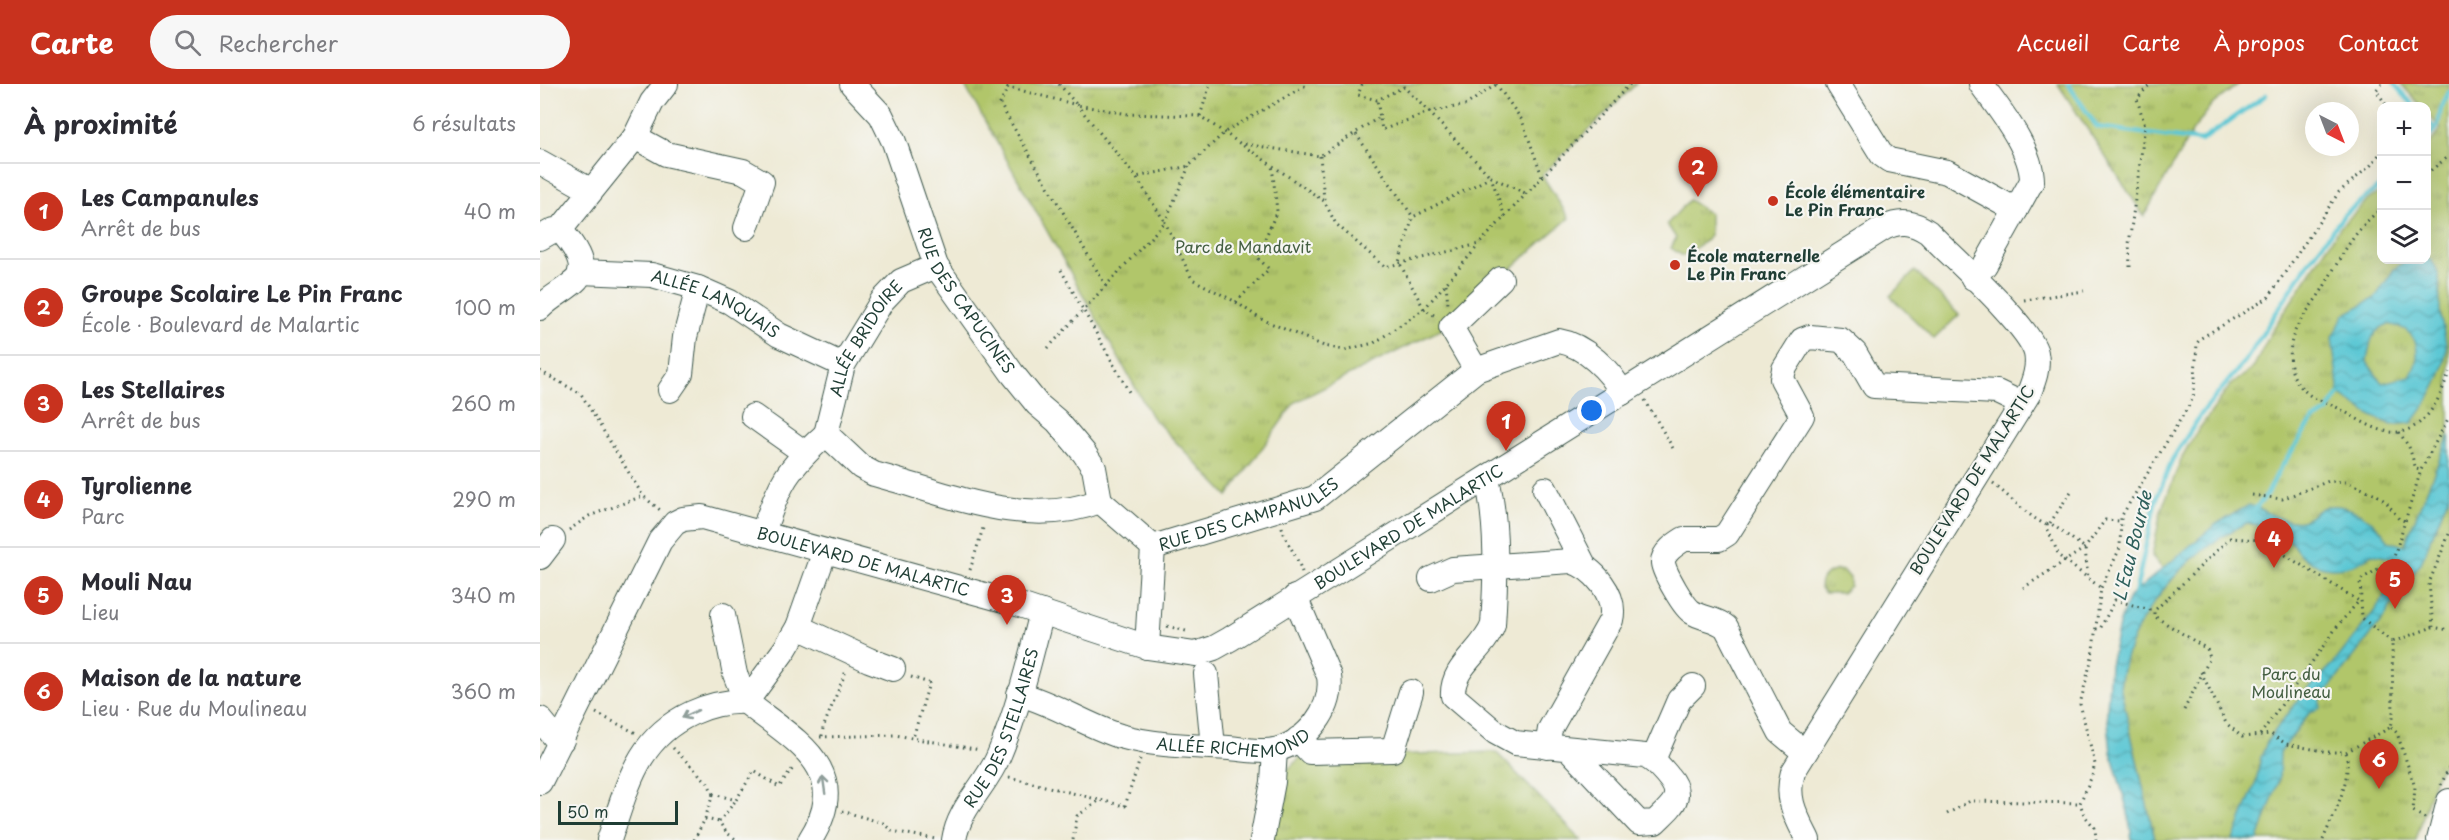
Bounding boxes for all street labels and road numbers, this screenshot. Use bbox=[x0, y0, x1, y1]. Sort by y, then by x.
street label: RUE DES CAPUCINES bbox=[913, 224, 1022, 378]
street label: ALLÉE LANQUAIS bbox=[649, 262, 785, 343]
street label: ALLÉE BRIDOIRE bbox=[823, 274, 907, 399]
street label: BOULEVARD DE MALARTIC bbox=[1903, 380, 2039, 579]
street label: BOULEVARD DE MALARTIC bbox=[1309, 457, 1507, 595]
street label: RUE DES CAMPANULES bbox=[1155, 471, 1343, 556]
street label: BOULEVARD DE MALARTIC bbox=[754, 520, 973, 601]
street label: RUE DES STELLAIRES bbox=[957, 645, 1043, 812]
street label: ALLÉE RICHEMOND bbox=[1155, 722, 1315, 762]

